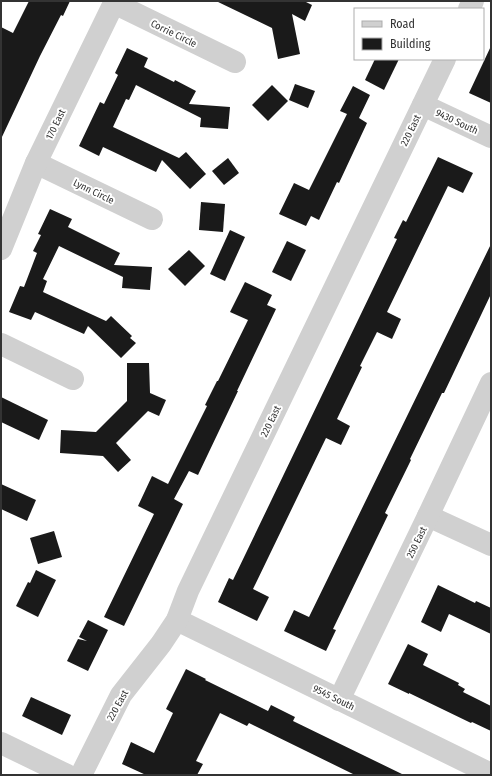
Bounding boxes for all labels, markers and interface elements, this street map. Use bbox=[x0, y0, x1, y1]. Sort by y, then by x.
legend bbox=[354, 8, 484, 60]
text: Road bbox=[390, 17, 415, 31]
street label: Corrie Circle bbox=[149, 18, 199, 50]
text: Building bbox=[390, 37, 431, 51]
street label: 170 East bbox=[43, 107, 69, 142]
street label: 9430 South bbox=[433, 107, 480, 137]
street label: 220 East bbox=[398, 112, 424, 148]
street label: Lynn Circle bbox=[71, 177, 116, 207]
street label: 220 East bbox=[258, 403, 284, 439]
street label: 250 East bbox=[404, 524, 430, 560]
street label: 9545 South bbox=[311, 683, 356, 713]
street label: 220 East bbox=[105, 687, 132, 723]

